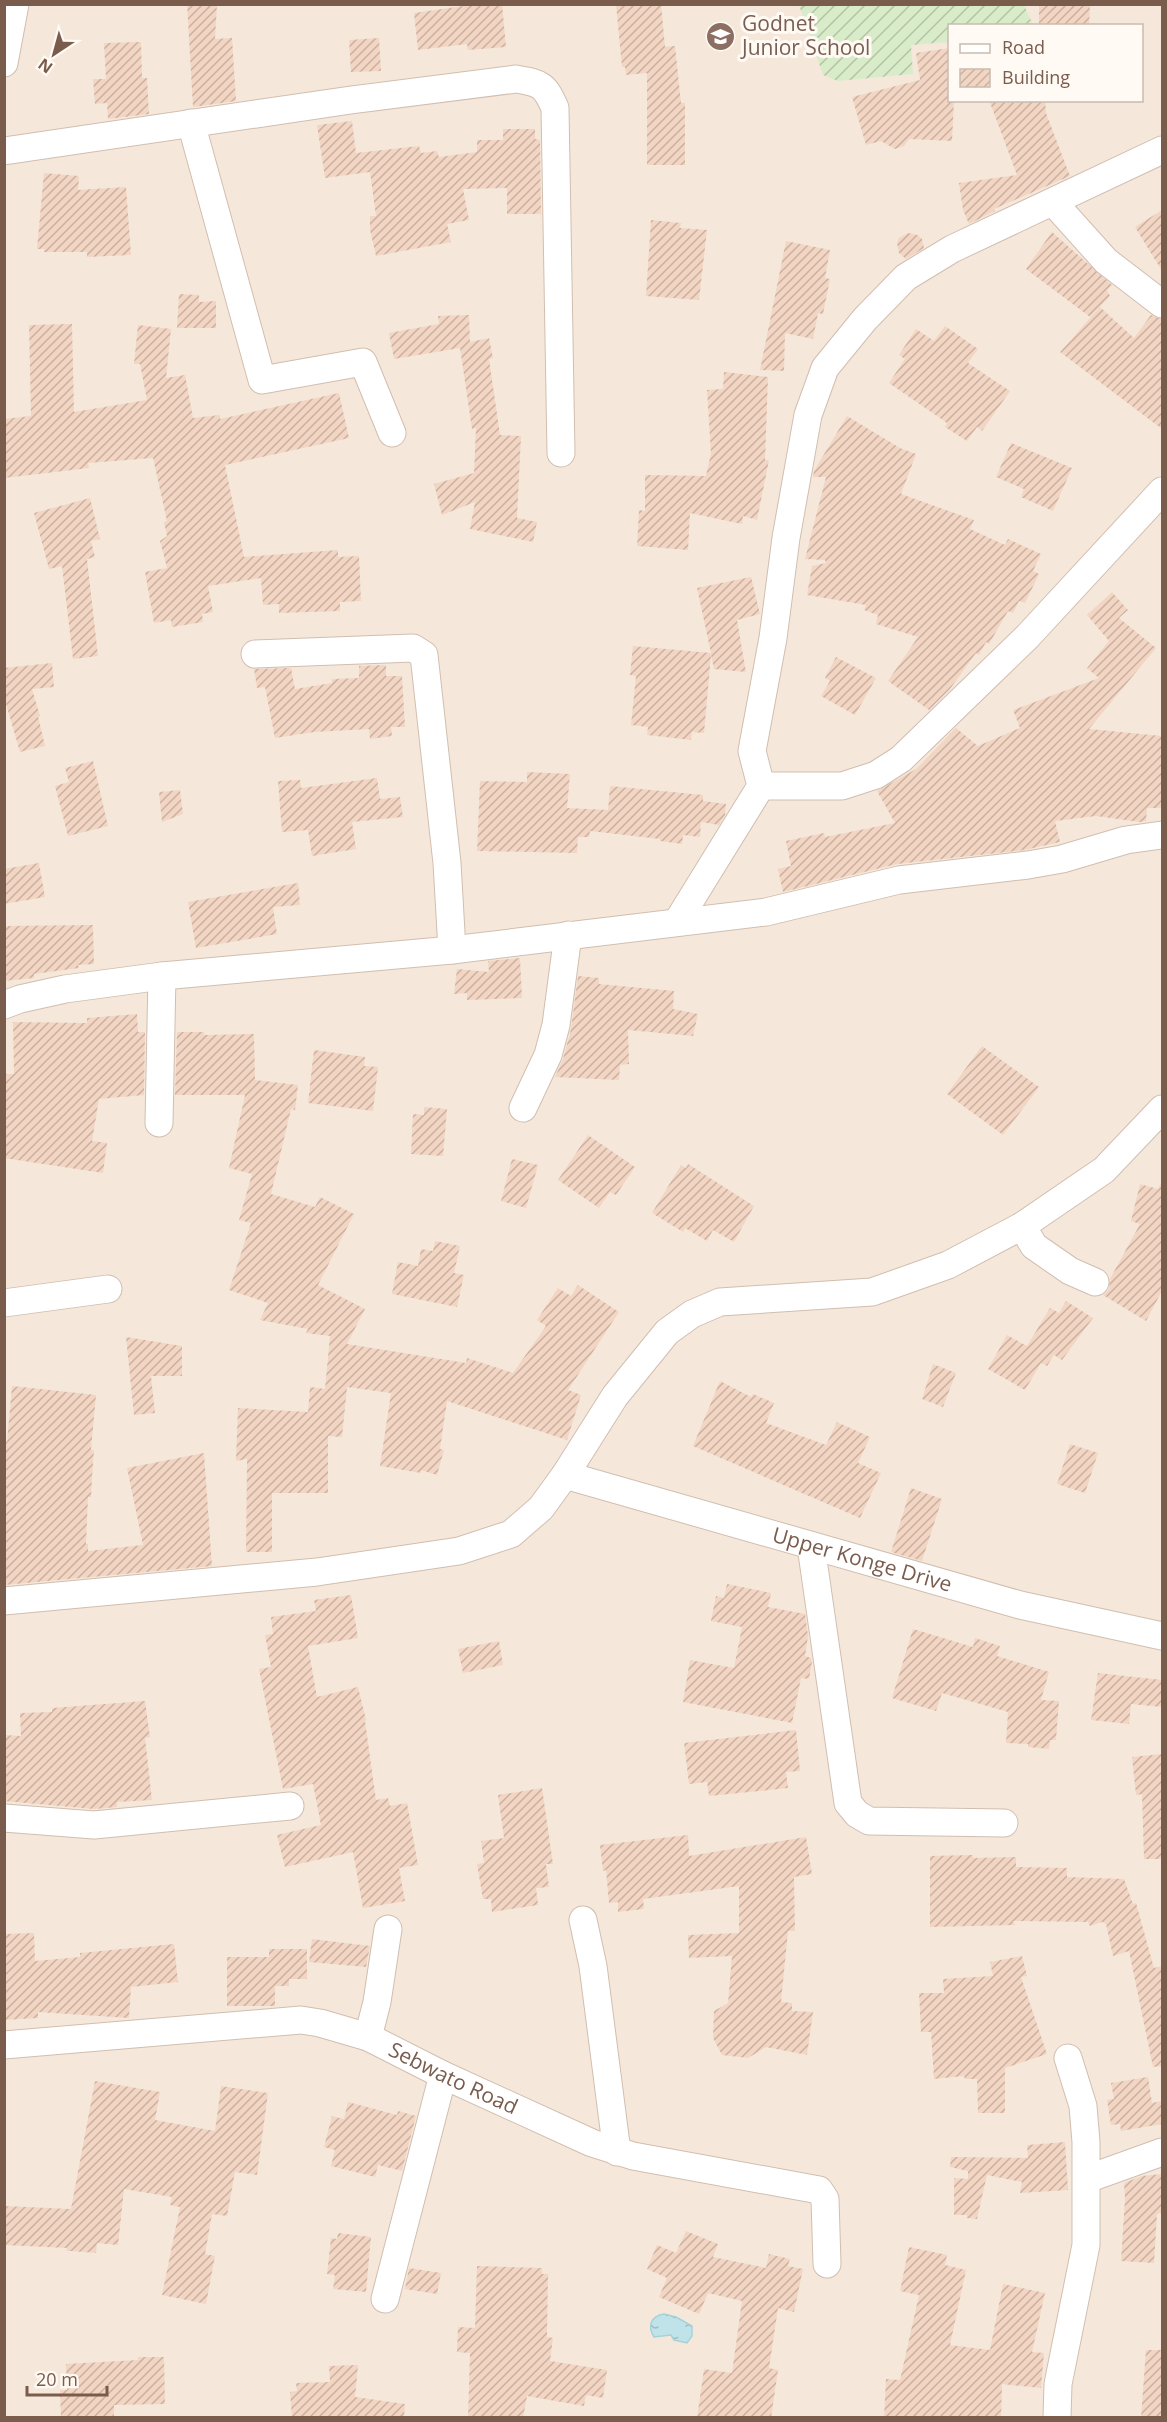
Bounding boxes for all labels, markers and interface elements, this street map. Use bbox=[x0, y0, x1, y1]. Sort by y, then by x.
place label: Godnet Junior School bbox=[740, 9, 870, 61]
school or university icon: Godnet Junior School bbox=[705, 20, 737, 52]
north arrow bbox=[24, 24, 84, 84]
legend bbox=[948, 24, 1143, 102]
text: Road bbox=[1002, 35, 1045, 59]
text: N bbox=[33, 53, 57, 79]
text: Building bbox=[1002, 65, 1070, 89]
street label: Upper Konge Drive bbox=[769, 1520, 955, 1598]
street label: Sebwato Road bbox=[384, 2035, 523, 2120]
scale bar bbox=[27, 2359, 106, 2397]
text: 20 m bbox=[36, 2367, 78, 2391]

